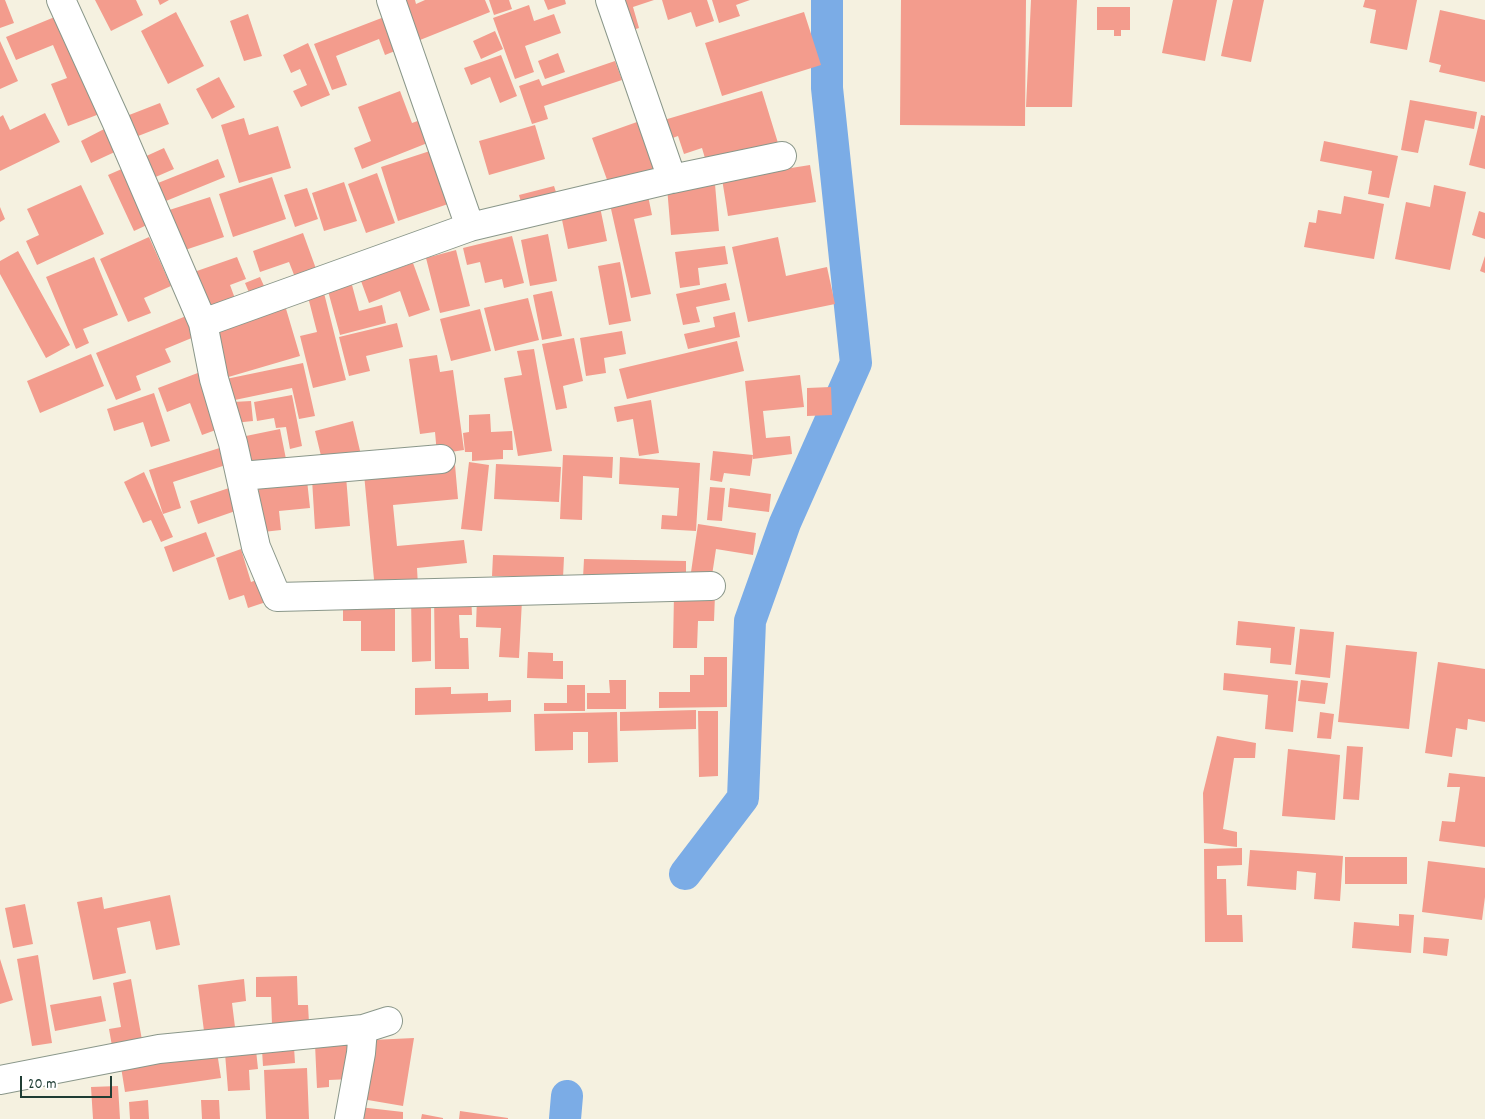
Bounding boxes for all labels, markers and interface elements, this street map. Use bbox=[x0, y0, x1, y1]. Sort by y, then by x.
scale bar bbox=[22, 1066, 115, 1098]
text: 20 m bbox=[28, 1074, 56, 1096]

